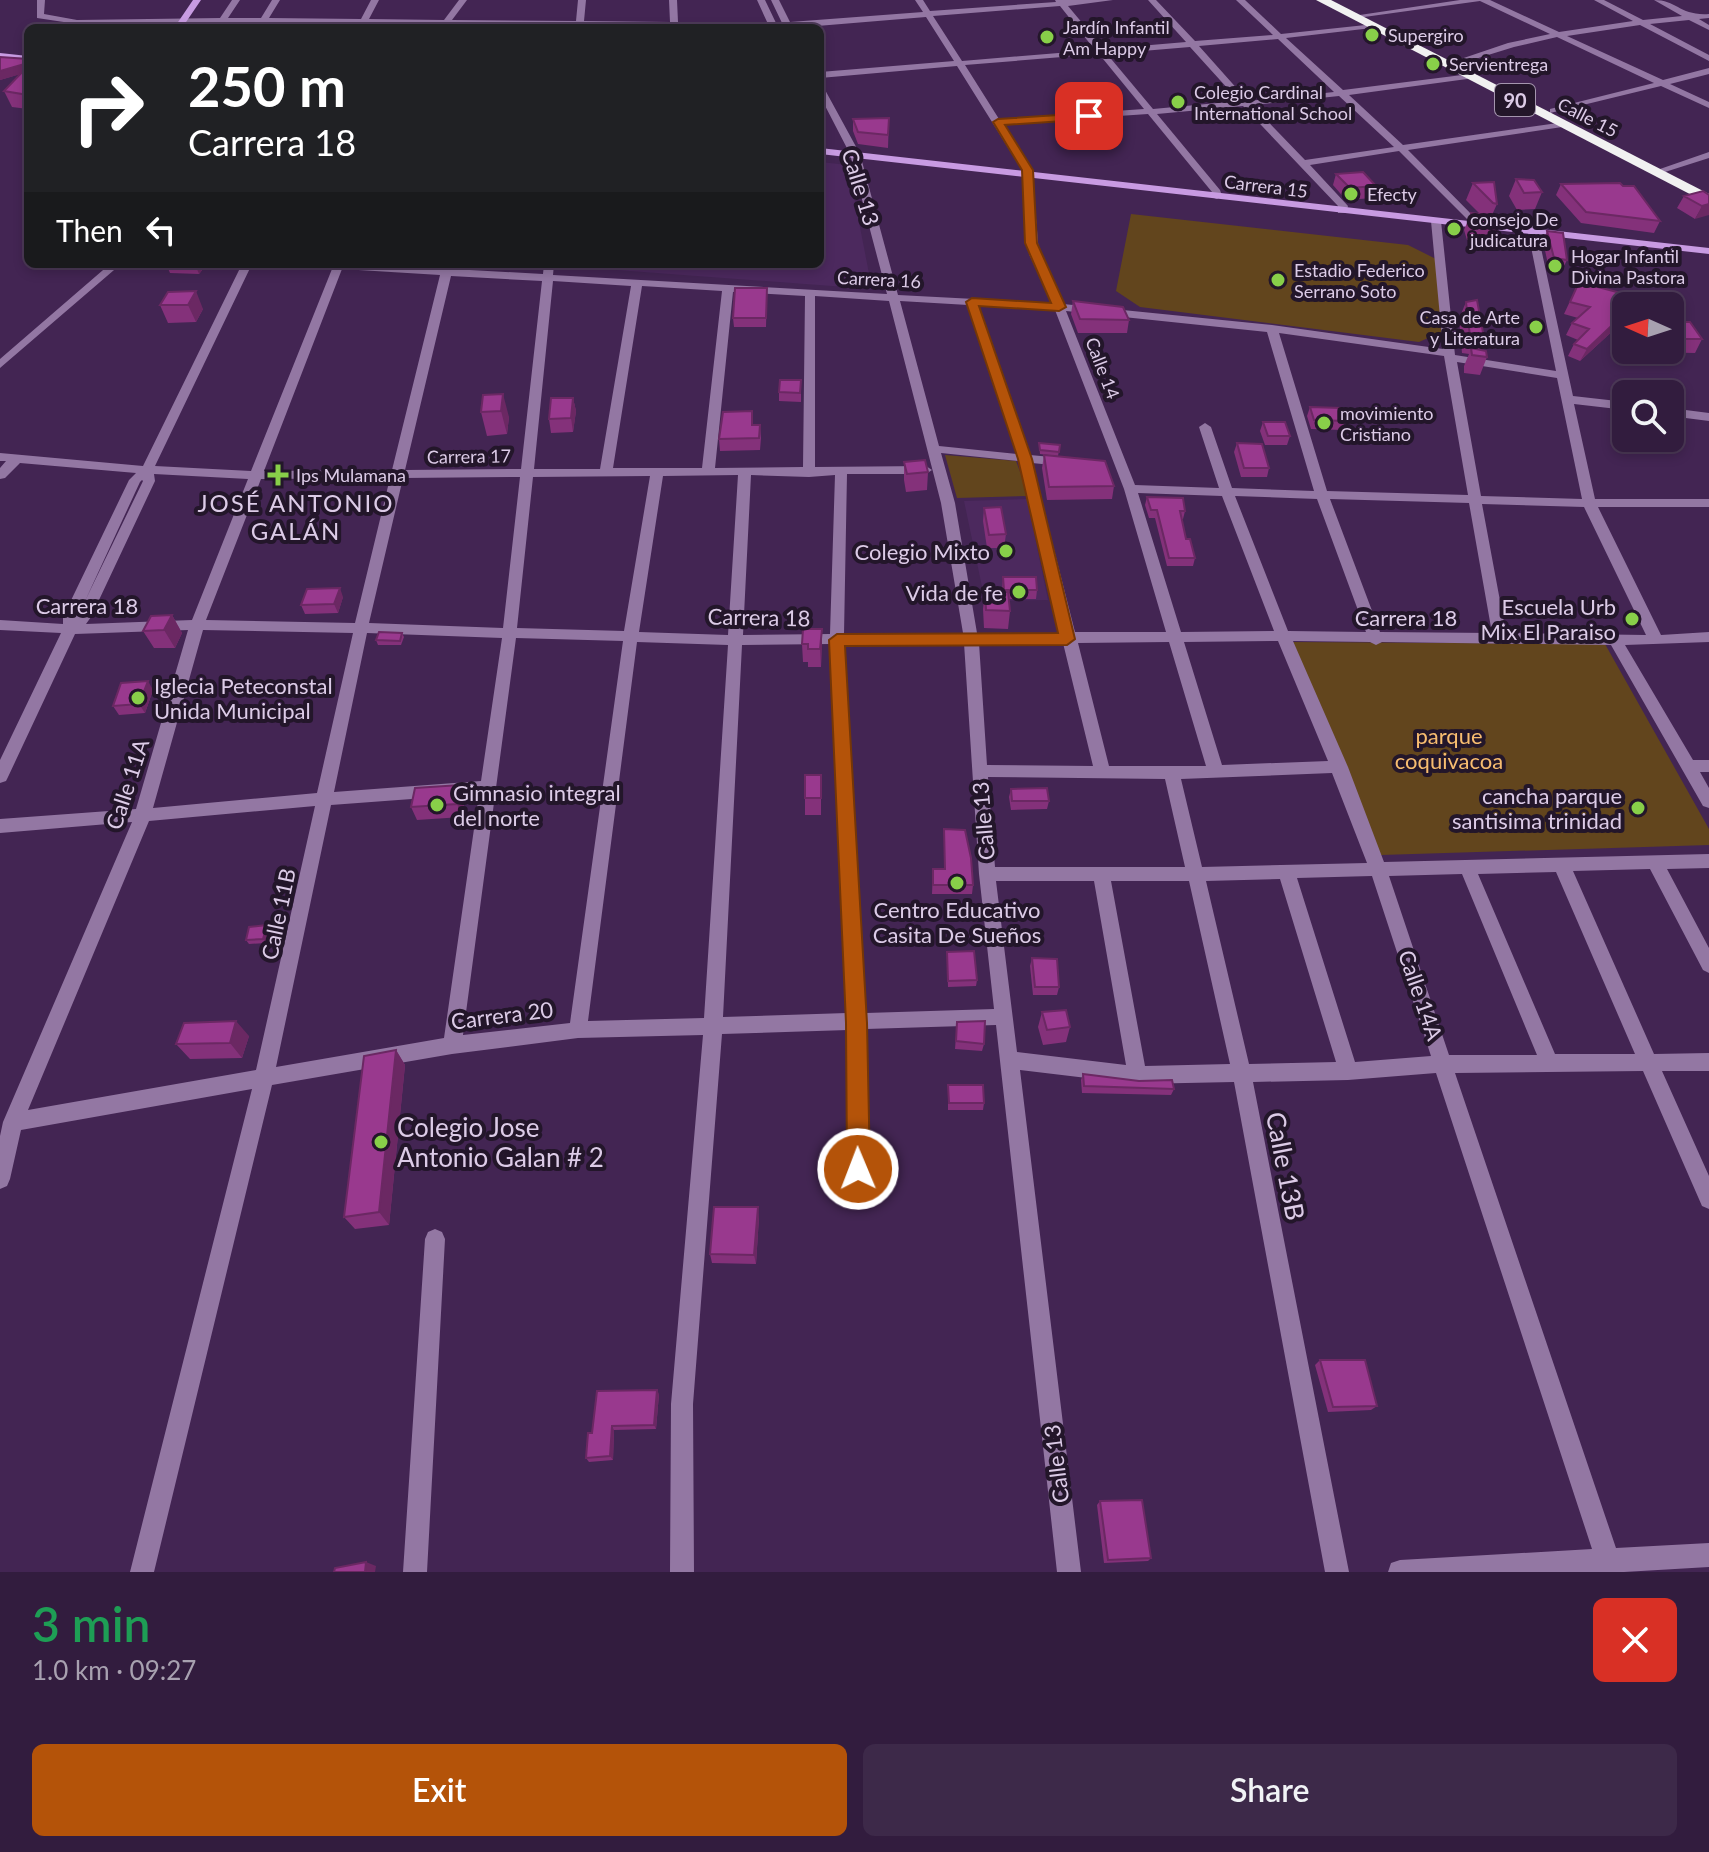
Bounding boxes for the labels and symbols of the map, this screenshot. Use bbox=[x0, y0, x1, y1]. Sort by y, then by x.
place label: Jardín Infantil Am Happy bbox=[1063, 16, 1170, 59]
place label: Supergiro bbox=[1388, 24, 1464, 46]
marker: Supergiro bbox=[1363, 26, 1381, 44]
marker: Jardín Infantil Am Happy bbox=[1038, 28, 1056, 46]
place label: Servientrega bbox=[1449, 53, 1548, 75]
marker: Servientrega bbox=[1424, 55, 1442, 73]
place label: Colegio Cardinal International School bbox=[1194, 81, 1352, 124]
pin bbox=[1055, 82, 1123, 150]
road number: 90 bbox=[1495, 84, 1535, 116]
marker: Colegio Cardinal International School bbox=[1169, 93, 1187, 111]
street label: Calle 15 bbox=[1554, 93, 1622, 141]
street label: Calle 13 bbox=[837, 145, 885, 229]
street label: Carrera 15 bbox=[1223, 170, 1309, 202]
place label: Efecty bbox=[1367, 183, 1418, 205]
marker: Efecty bbox=[1342, 185, 1360, 203]
place label: consejo De judicatura bbox=[1469, 208, 1558, 251]
marker: consejo De judicatura bbox=[1445, 220, 1463, 238]
place label: Hogar Infantil Divina Pastora bbox=[1571, 245, 1685, 288]
marker: Hogar Infantil Divina Pastora bbox=[1546, 257, 1564, 275]
place label: Estadio Federico Serrano Soto bbox=[1294, 259, 1425, 302]
street label: Carrera 16 bbox=[836, 266, 922, 292]
marker: Estadio Federico Serrano Soto bbox=[1269, 271, 1287, 289]
north arrow bbox=[1612, 292, 1684, 364]
place label: Casa de Arte y Literatura bbox=[1419, 306, 1520, 349]
marker: Casa de Arte y Literatura bbox=[1527, 318, 1545, 336]
street label: Calle 14 bbox=[1081, 334, 1125, 402]
place label: movimiento Cristiano bbox=[1340, 402, 1434, 445]
marker: movimiento Cristiano bbox=[1315, 414, 1333, 432]
street label: Carrera 17 bbox=[427, 444, 511, 468]
marker: Ips Mulamana bbox=[267, 464, 289, 486]
place label: Ips Mulamana bbox=[296, 464, 406, 486]
district label: JOSÉ ANTONIO GALÁN bbox=[197, 488, 395, 545]
place label: Colegio Mixto bbox=[855, 538, 990, 565]
marker: Colegio Mixto bbox=[997, 542, 1015, 560]
place label: Vida de fe bbox=[905, 579, 1003, 606]
marker: Vida de fe bbox=[1010, 583, 1028, 601]
street label: Carrera 18 bbox=[36, 592, 138, 619]
place label: Escuela Urb Mix El Paraiso bbox=[1481, 593, 1616, 645]
street label: Carrera 18 bbox=[707, 603, 811, 631]
street label: Carrera 18 bbox=[1355, 604, 1457, 631]
marker: Escuela Urb Mix El Paraiso bbox=[1623, 610, 1641, 628]
place label: Iglecia Peteconstal Unida Municipal bbox=[154, 672, 333, 724]
marker: Iglecia Peteconstal Unida Municipal bbox=[129, 689, 147, 707]
park label: parque coquivacoa bbox=[1395, 722, 1503, 774]
street label: Calle 11A bbox=[100, 735, 154, 833]
place label: Gimnasio integral del norte bbox=[453, 779, 621, 831]
street label: Calle 13 bbox=[966, 781, 1000, 861]
place label: cancha parque santisima trinidad bbox=[1452, 782, 1622, 834]
marker: Gimnasio integral del norte bbox=[428, 796, 446, 814]
marker: cancha parque santisima trinidad bbox=[1629, 799, 1647, 817]
street label: Calle 11B bbox=[255, 866, 301, 962]
marker: Centro Educativo Casita De Sueños bbox=[948, 874, 966, 892]
place label: Centro Educativo Casita De Sueños bbox=[873, 896, 1041, 948]
street label: Calle 14A bbox=[1393, 946, 1449, 1044]
street label: Carrera 20 bbox=[449, 995, 555, 1035]
street label: Calle 13B bbox=[1260, 1109, 1312, 1223]
place label: Colegio Jose Antonio Galan # 2 bbox=[397, 1111, 604, 1173]
position arrow bbox=[816, 1127, 900, 1211]
marker: Colegio Jose Antonio Galan # 2 bbox=[372, 1133, 390, 1151]
street label: Calle 13 bbox=[1038, 1423, 1074, 1505]

